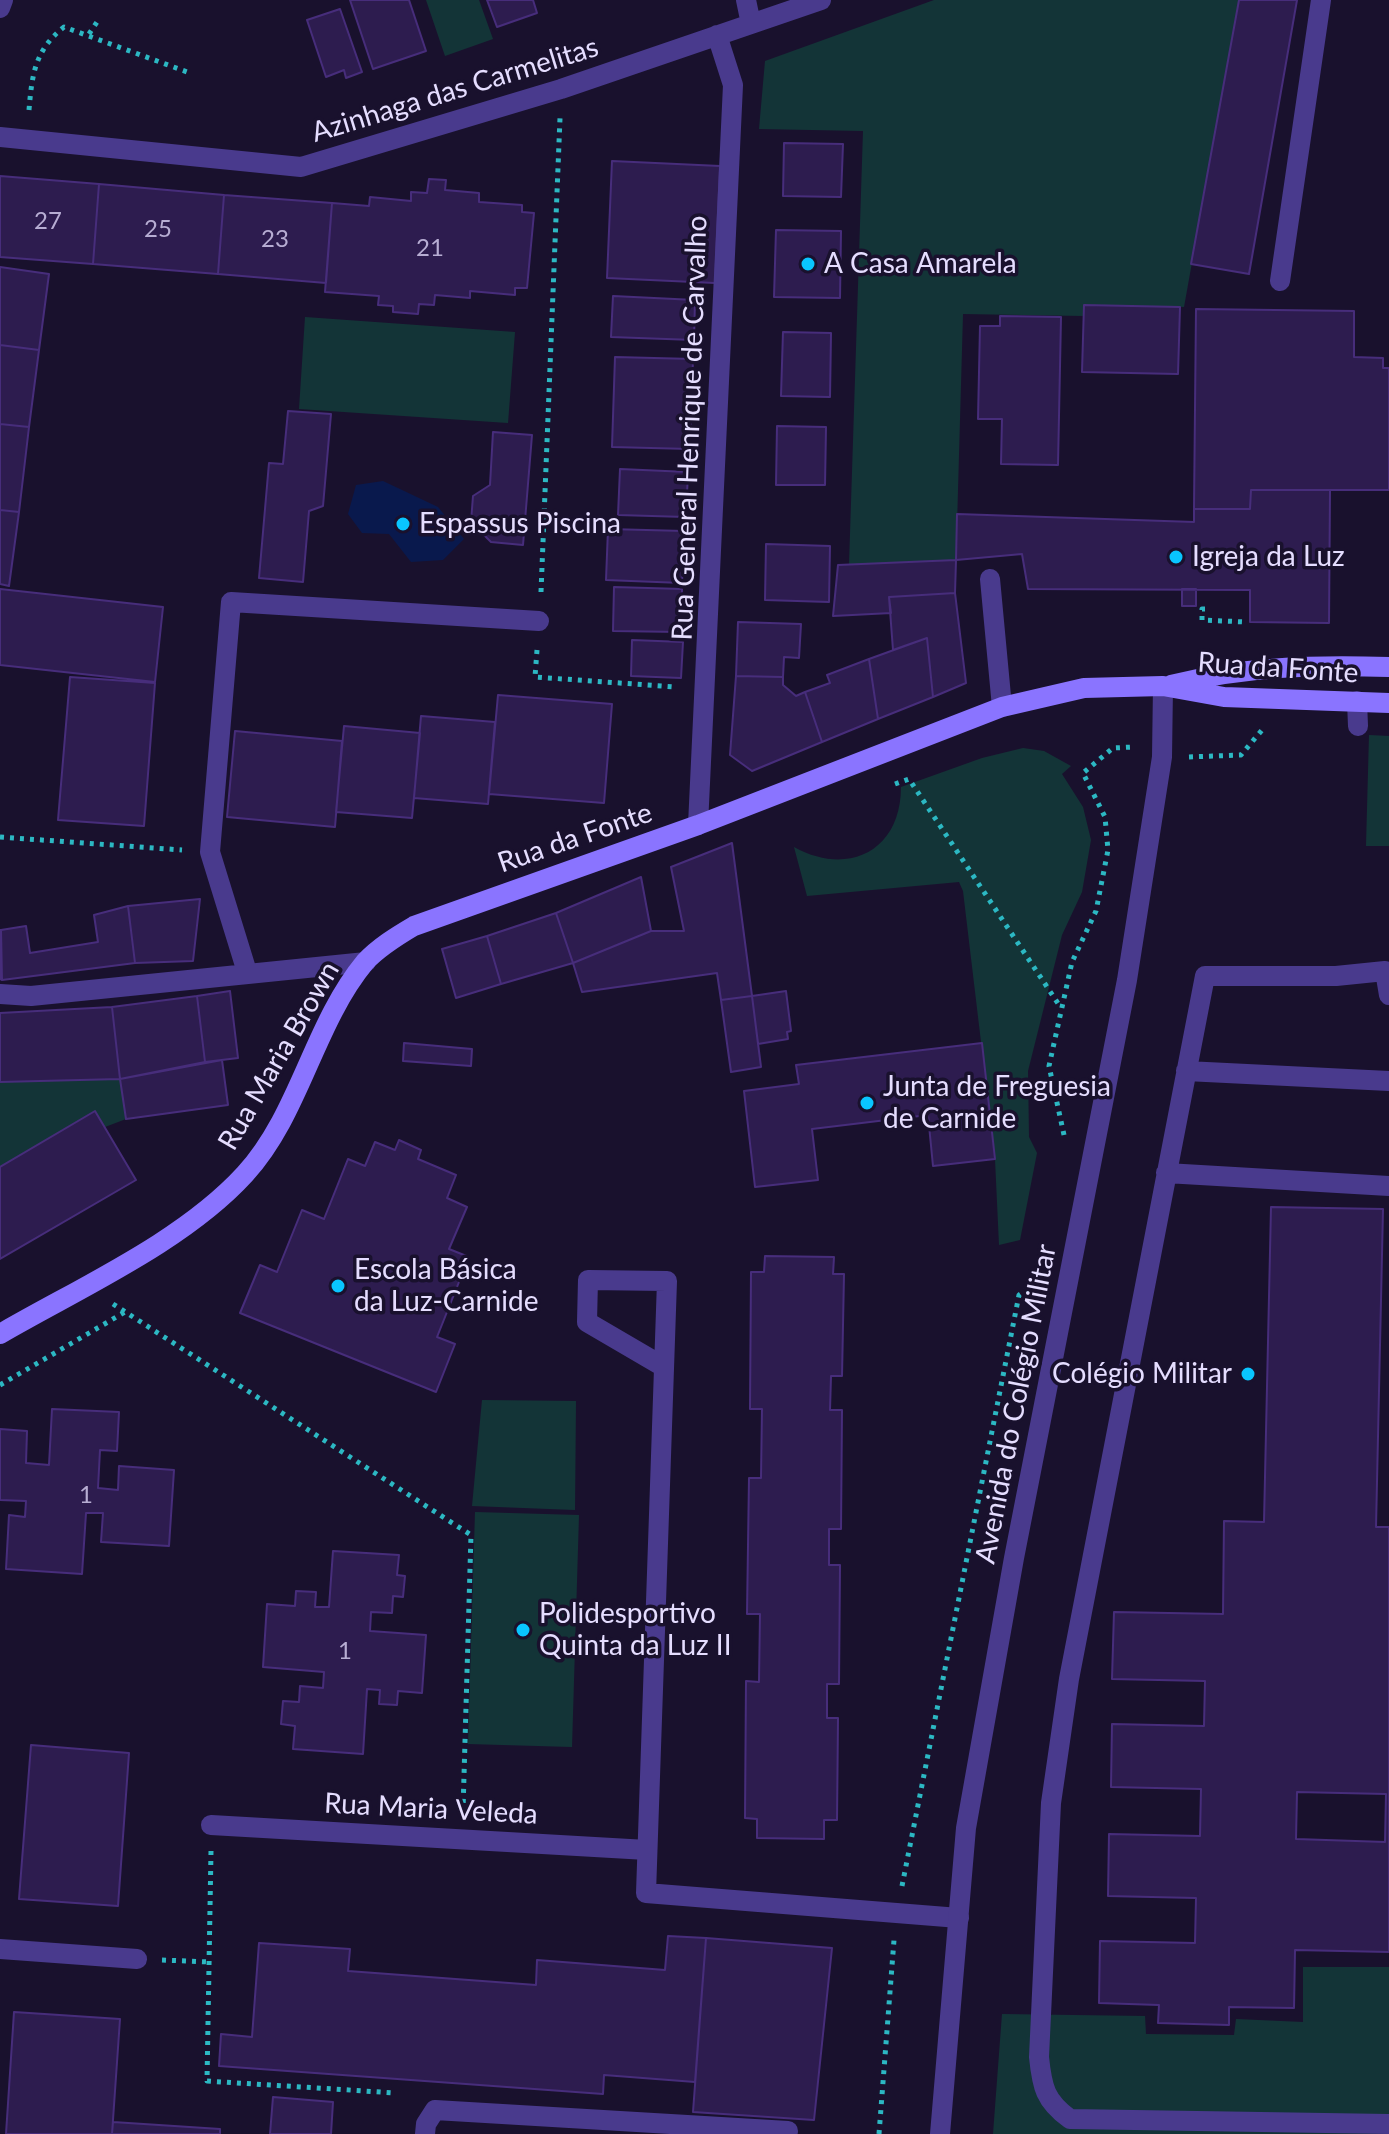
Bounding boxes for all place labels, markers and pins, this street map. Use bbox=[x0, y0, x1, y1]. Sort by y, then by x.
place label: A Casa Amarela bbox=[824, 247, 1017, 281]
marker: A Casa Amarela bbox=[799, 255, 817, 273]
place label: Espassus Piscina bbox=[419, 507, 621, 541]
marker: Espassus Piscina bbox=[394, 515, 412, 533]
place label: Igreja da Luz bbox=[1192, 540, 1345, 574]
marker: Igreja da Luz bbox=[1167, 548, 1185, 566]
place label: Junta de Freguesia de Carnide bbox=[883, 1070, 1111, 1136]
marker: Junta de Freguesia de Carnide bbox=[858, 1094, 876, 1112]
place label: Escola Básica da Luz-Carnide bbox=[354, 1253, 538, 1319]
marker: Escola Básica da Luz-Carnide bbox=[329, 1277, 347, 1295]
place label: Colégio Militar bbox=[1052, 1357, 1232, 1391]
marker: Colégio Militar bbox=[1239, 1365, 1257, 1383]
place label: Polidesportivo Quinta da Luz II bbox=[539, 1597, 732, 1663]
marker: Polidesportivo Quinta da Luz II bbox=[514, 1621, 532, 1639]

